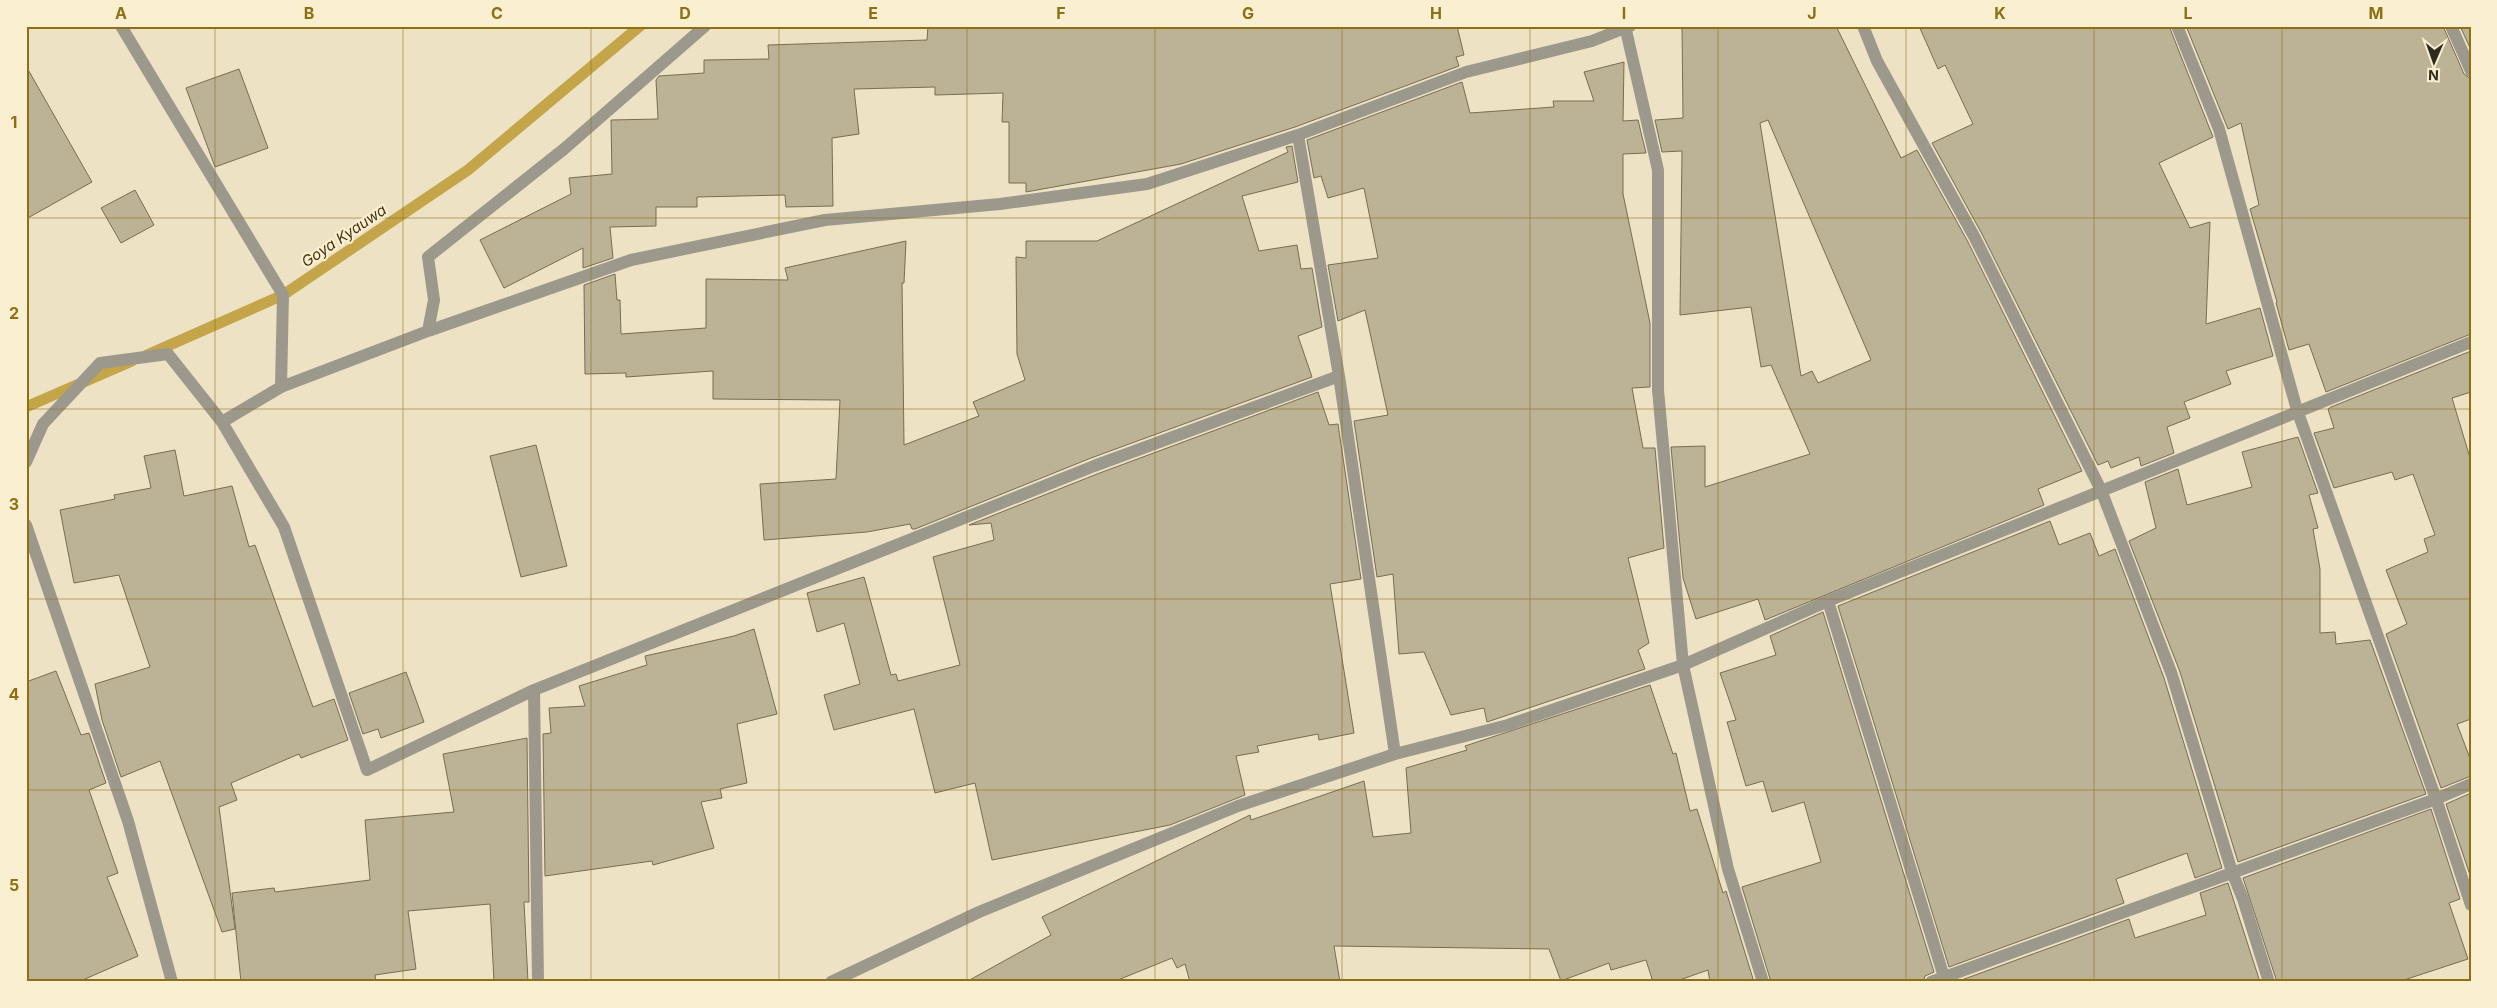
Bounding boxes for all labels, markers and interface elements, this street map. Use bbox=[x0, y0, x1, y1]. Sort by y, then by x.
text: A bbox=[115, 3, 127, 23]
text: B bbox=[304, 3, 314, 23]
text: C bbox=[491, 3, 503, 23]
text: D bbox=[679, 3, 691, 23]
text: E bbox=[868, 3, 878, 23]
text: F bbox=[1056, 3, 1066, 23]
text: G bbox=[1242, 3, 1254, 23]
text: H bbox=[1430, 3, 1442, 23]
text: I bbox=[1622, 3, 1626, 23]
text: J bbox=[1807, 3, 1817, 23]
text: K bbox=[1994, 3, 2006, 23]
text: L bbox=[2183, 3, 2193, 23]
text: M bbox=[2369, 3, 2383, 23]
north arrow bbox=[2410, 38, 2460, 88]
text: N bbox=[2428, 67, 2439, 84]
text: 1 bbox=[11, 112, 17, 132]
water label: Goya Kyauwa bbox=[298, 200, 390, 271]
text: 2 bbox=[9, 303, 19, 323]
text: 3 bbox=[9, 494, 19, 514]
text: 4 bbox=[9, 684, 20, 704]
text: 5 bbox=[9, 875, 19, 895]

